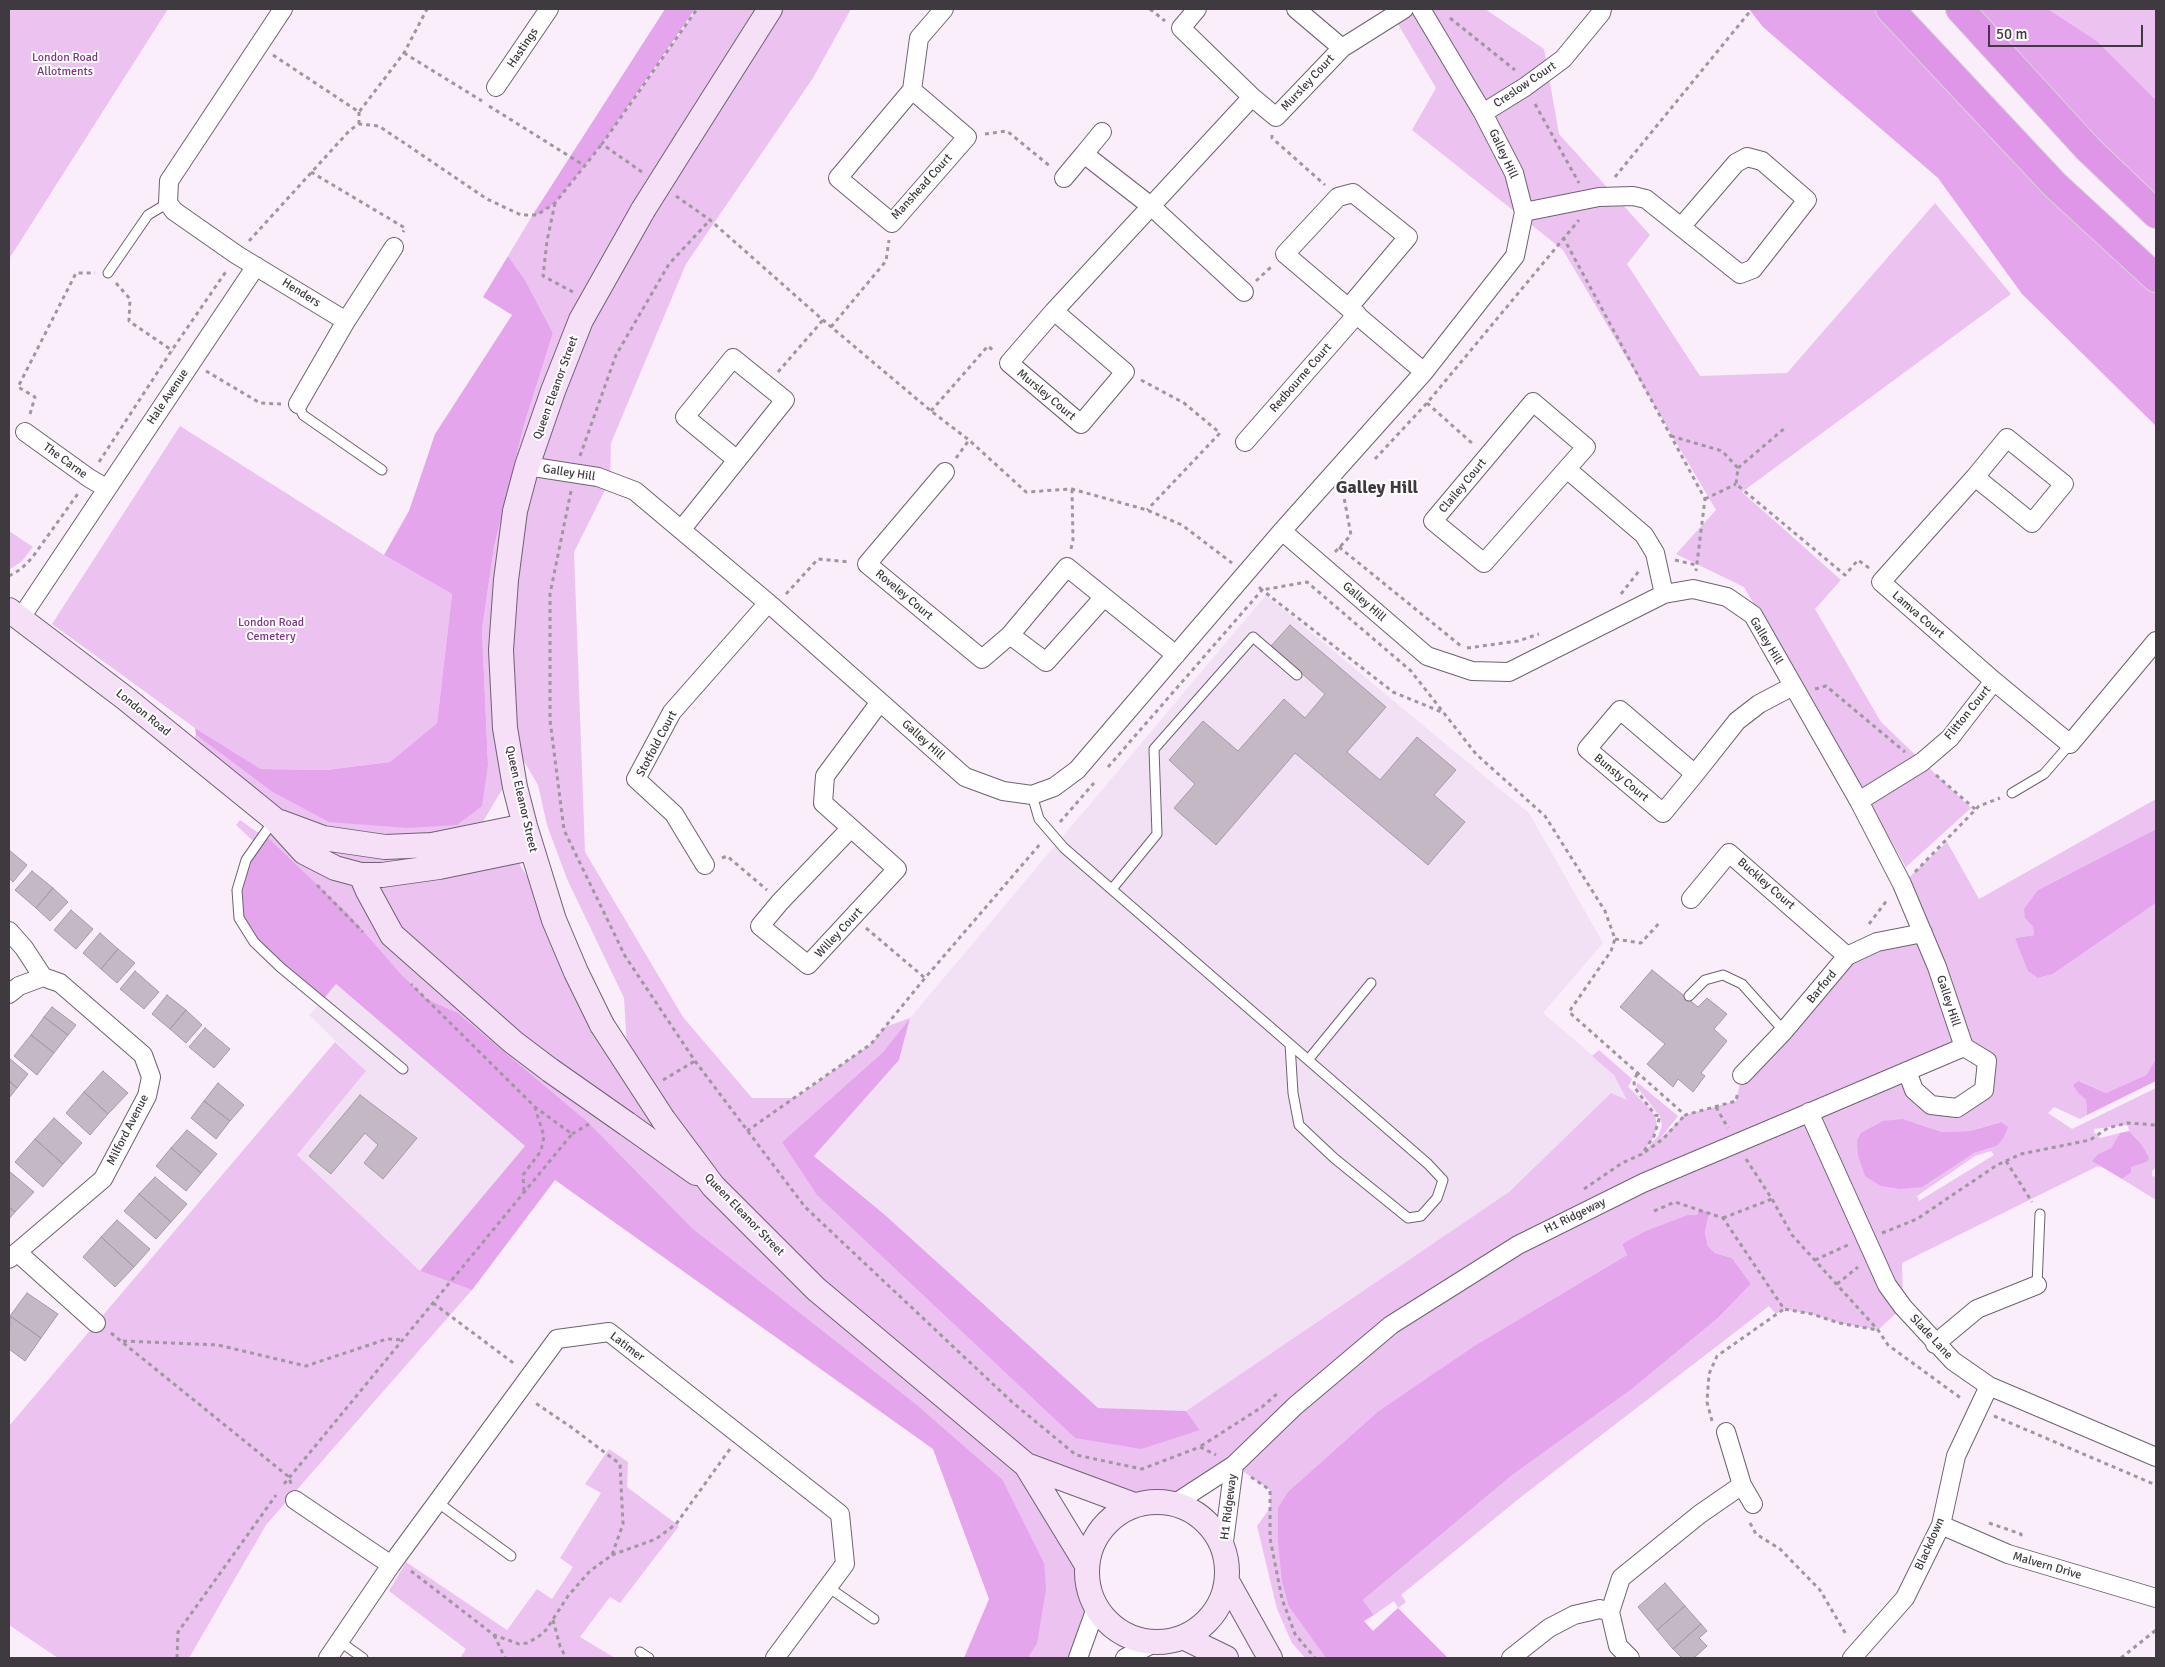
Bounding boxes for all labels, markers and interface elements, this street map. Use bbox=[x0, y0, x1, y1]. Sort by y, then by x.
scale bar bbox=[1990, 15, 2145, 47]
street label: Hastings bbox=[504, 25, 542, 71]
text: 50 m bbox=[1996, 25, 2027, 43]
park label: London Road Allotments bbox=[32, 51, 98, 79]
street label: Mursley Court bbox=[1278, 52, 1338, 114]
street label: Creslow Court bbox=[1491, 59, 1559, 111]
street label: Galley Hill bbox=[1485, 127, 1521, 181]
street label: Manshead Court bbox=[889, 151, 955, 223]
street label: Henders bbox=[279, 276, 323, 310]
street label: Queen Eleanor Street bbox=[531, 334, 581, 442]
street label: Redbourne Court bbox=[1267, 340, 1335, 416]
street label: Mursley Court bbox=[1014, 366, 1078, 424]
street label: Hale Avenue bbox=[144, 367, 192, 427]
street label: The Carne bbox=[40, 440, 90, 482]
street label: Clailey Court bbox=[1436, 456, 1490, 516]
street label: Galley Hill bbox=[542, 462, 596, 484]
district label: Galley Hill bbox=[1336, 477, 1418, 499]
street label: Roveley Court bbox=[872, 567, 936, 623]
street label: Galley Hill bbox=[1339, 579, 1389, 625]
street label: Lamva Court bbox=[1889, 588, 1947, 642]
street label: Galley Hill bbox=[1746, 615, 1786, 667]
park label: London Road Cemetery bbox=[238, 616, 304, 644]
street label: Flitton Court bbox=[1942, 683, 1994, 743]
street label: London Road bbox=[113, 687, 173, 739]
street label: Stotfold Court bbox=[634, 709, 680, 779]
street label: Galley Hill bbox=[899, 717, 947, 763]
street label: Queen Eleanor Street bbox=[502, 744, 540, 854]
street label: Bunsty Court bbox=[1591, 751, 1651, 805]
street label: Buckley Court bbox=[1734, 855, 1798, 913]
street label: Willey Court bbox=[812, 905, 866, 961]
street label: Barford bbox=[1804, 967, 1840, 1007]
street label: Galley Hill bbox=[1933, 974, 1963, 1028]
street label: Milford Avenue bbox=[104, 1092, 152, 1168]
street label: Queen Eleanor Street bbox=[701, 1171, 787, 1259]
street label: H1 Ridgeway bbox=[1542, 1195, 1608, 1237]
street label: Slade Lane bbox=[1907, 1312, 1955, 1362]
street label: Latimer bbox=[607, 1329, 647, 1365]
street label: H1 Ridgeway bbox=[1218, 1473, 1240, 1541]
street label: Blackdown bbox=[1912, 1515, 1948, 1573]
street label: Malvern Drive bbox=[2011, 1549, 2083, 1583]

